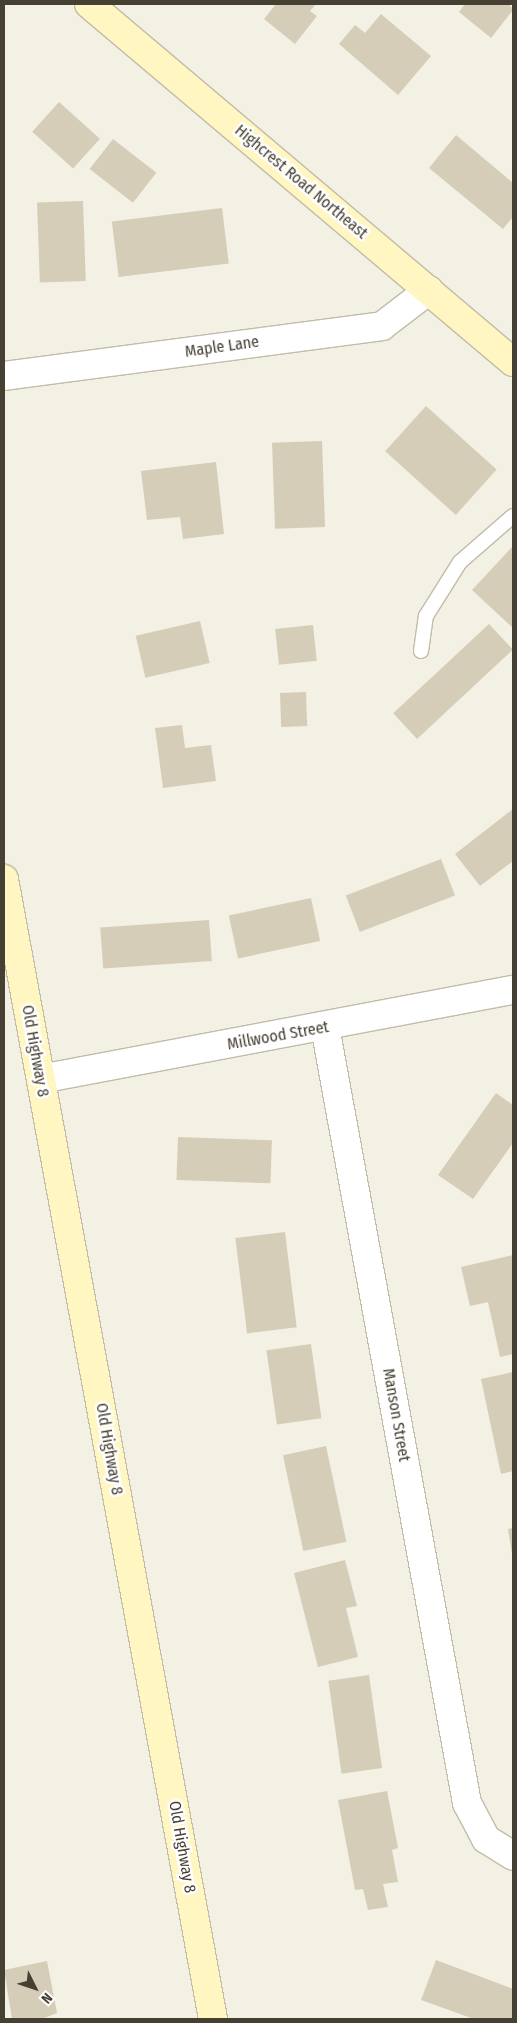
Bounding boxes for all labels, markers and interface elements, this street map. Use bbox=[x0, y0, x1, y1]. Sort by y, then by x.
street label: Highcrest Road Northeast bbox=[231, 121, 371, 243]
street label: Maple Lane bbox=[184, 332, 260, 362]
street label: Old Highway 8 bbox=[17, 1004, 53, 1098]
street label: Millwood Street bbox=[226, 1018, 330, 1054]
street label: Manson Street bbox=[378, 1367, 414, 1463]
street label: Old Highway 8 bbox=[91, 1402, 127, 1496]
street label: Old Highway 8 bbox=[164, 1800, 200, 1894]
north arrow bbox=[10, 1963, 60, 2013]
text: N bbox=[38, 1989, 56, 2007]

